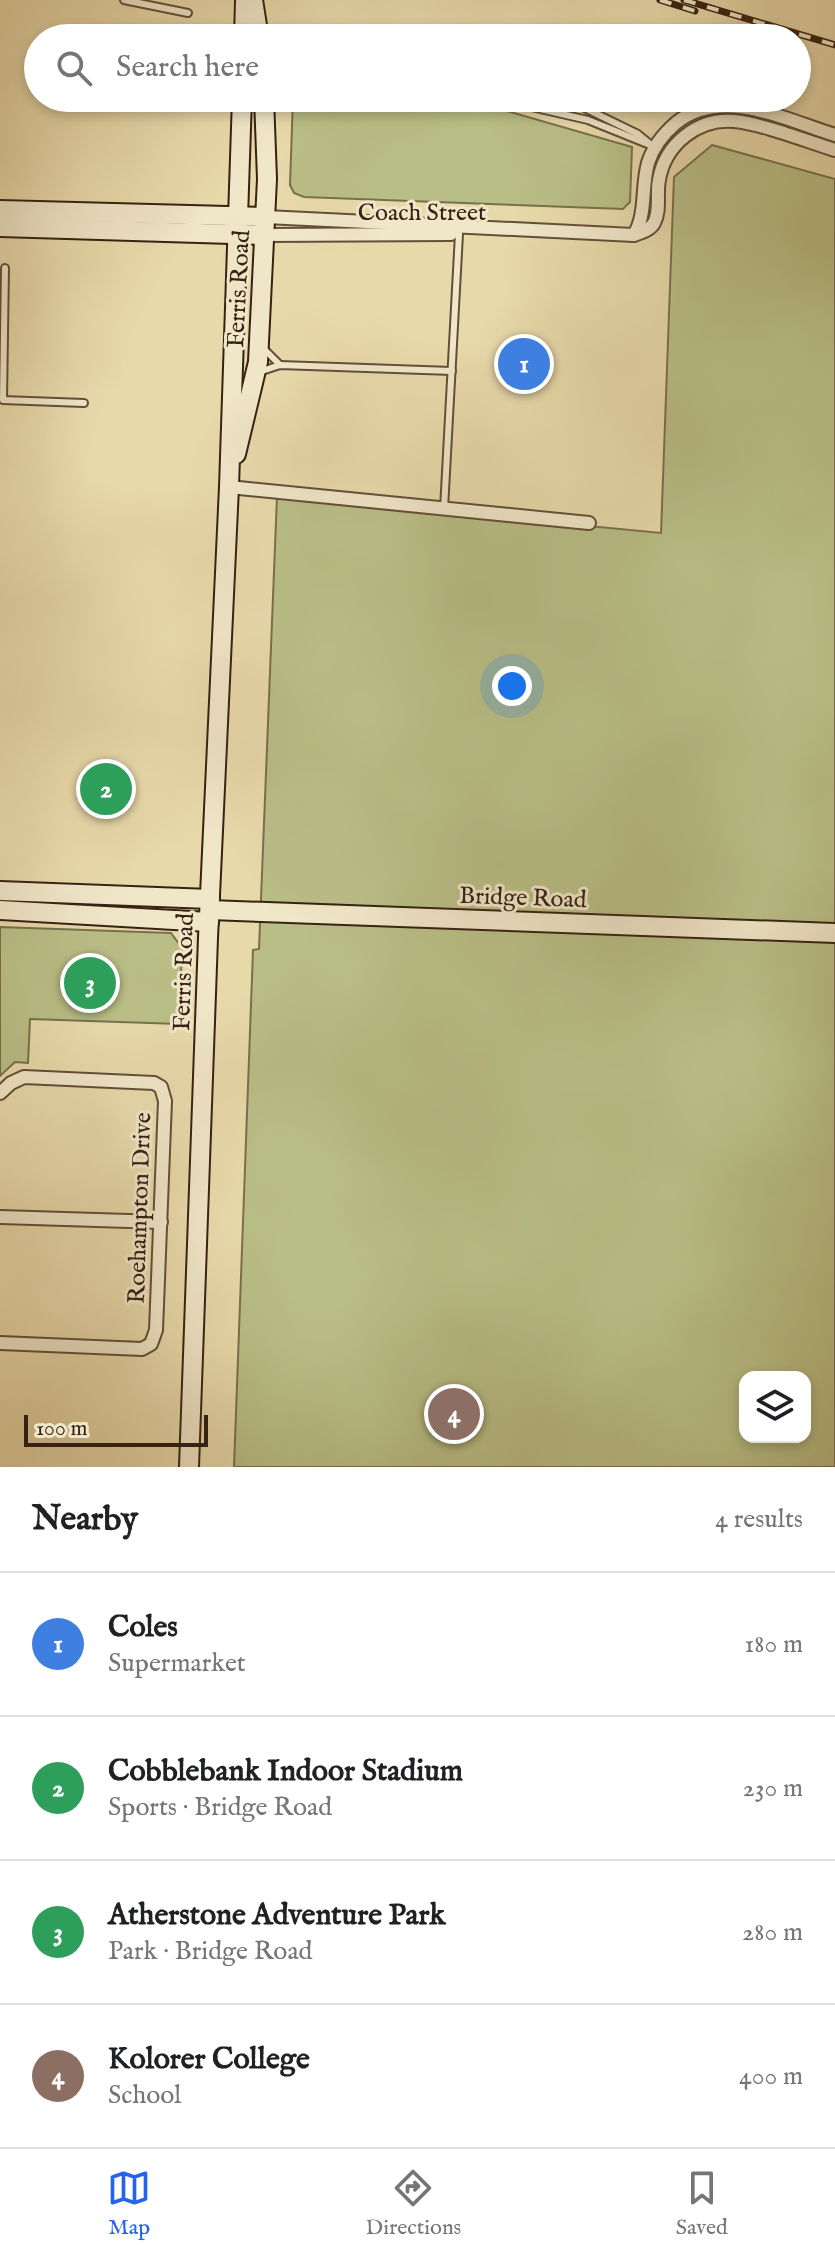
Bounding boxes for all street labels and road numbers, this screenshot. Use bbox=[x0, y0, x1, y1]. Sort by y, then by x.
street label: Coach Street bbox=[358, 198, 486, 229]
street label: Ferris Road bbox=[221, 229, 258, 349]
street label: Bridge Road bbox=[459, 881, 587, 916]
street label: Ferris Road bbox=[167, 912, 202, 1032]
street label: Roehampton Drive bbox=[122, 1112, 159, 1304]

